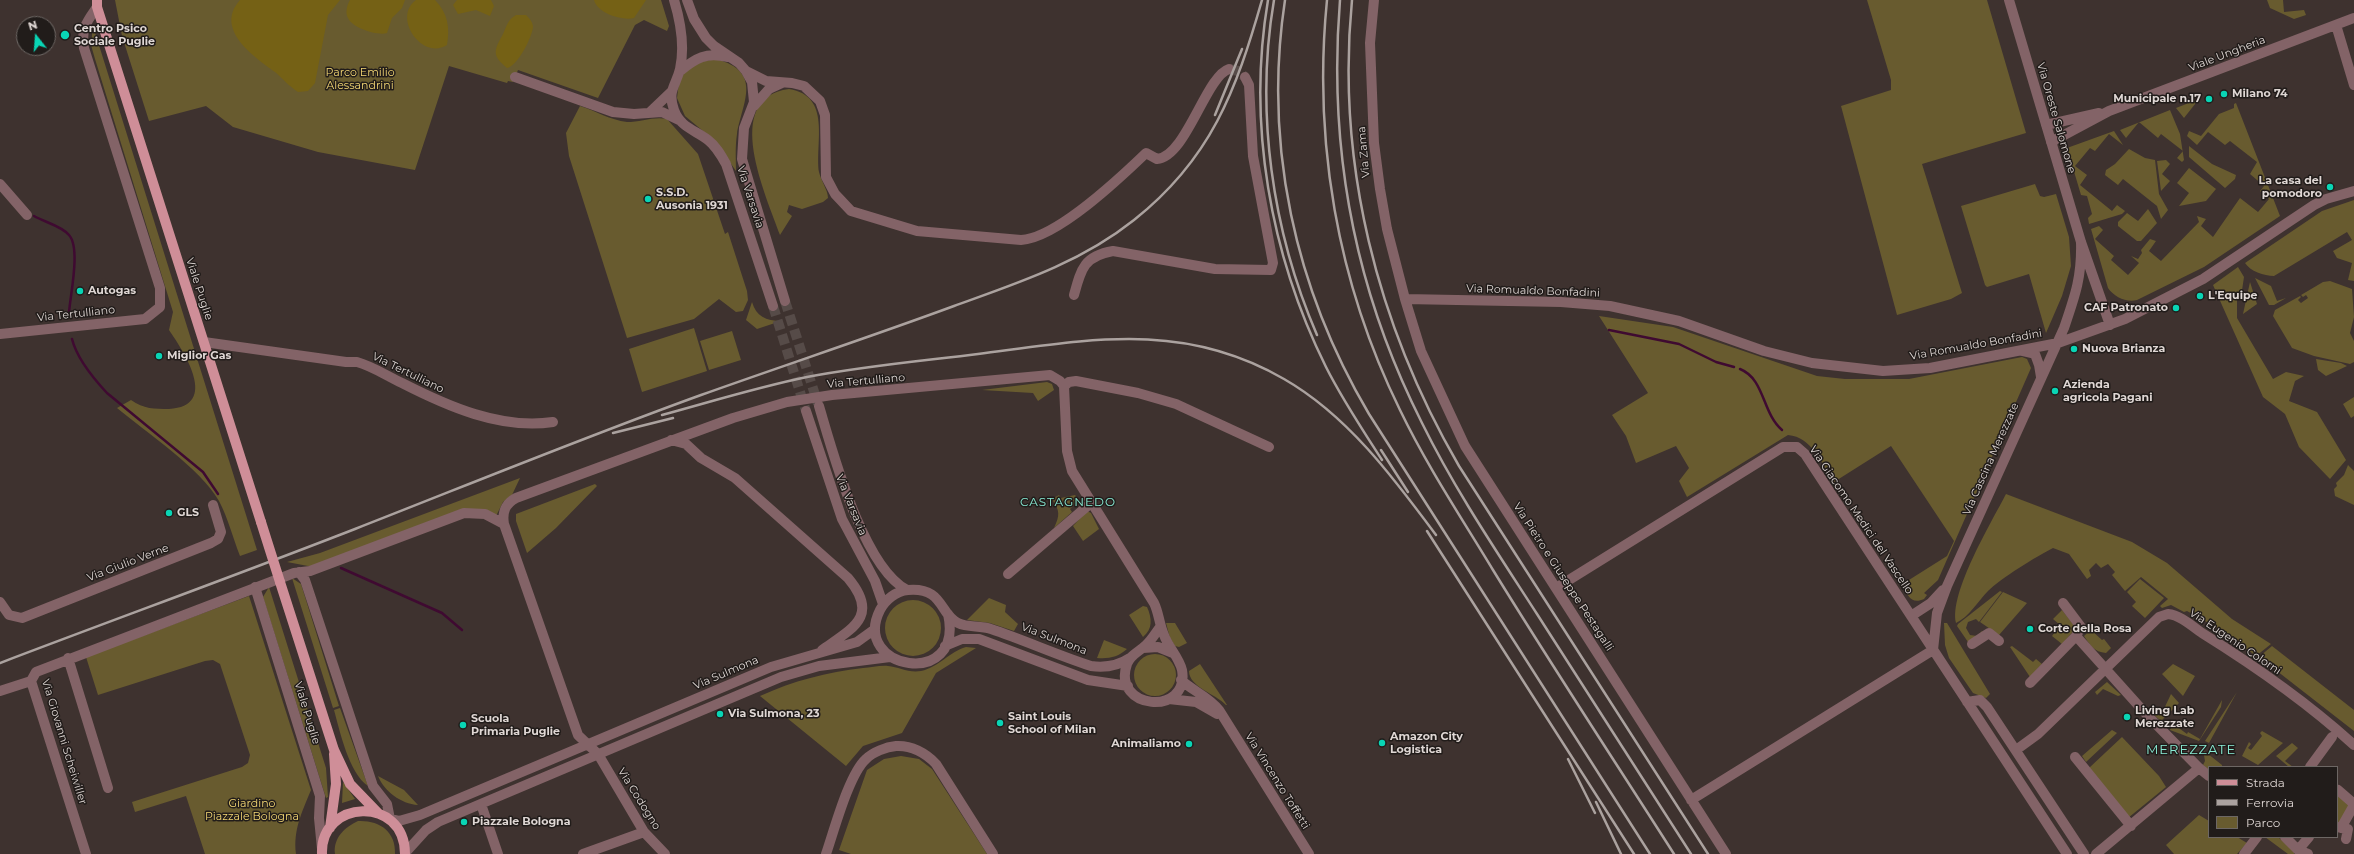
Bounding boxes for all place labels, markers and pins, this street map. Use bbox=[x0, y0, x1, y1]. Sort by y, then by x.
place label: Centro Psico Sociale Puglie bbox=[74, 22, 155, 48]
marker: Centro Psico Sociale Puglie bbox=[59, 29, 71, 41]
place label: Milano 74 bbox=[2232, 87, 2288, 101]
marker: Milano 74 bbox=[2219, 89, 2229, 99]
place label: Municipale n.17 bbox=[2113, 92, 2201, 106]
marker: Municipale n.17 bbox=[2204, 94, 2214, 104]
place label: La casa del pomodoro bbox=[2259, 174, 2322, 200]
marker: La casa del pomodoro bbox=[2325, 182, 2335, 192]
place label: S.S.D. Ausonia 1931 bbox=[656, 186, 728, 212]
marker: S.S.D. Ausonia 1931 bbox=[643, 194, 653, 204]
place label: Autogas bbox=[88, 284, 136, 298]
marker: Autogas bbox=[75, 286, 85, 296]
place label: L'Equipe bbox=[2208, 289, 2258, 303]
marker: L'Equipe bbox=[2195, 291, 2205, 301]
place label: CAF Patronato bbox=[2084, 301, 2168, 315]
marker: CAF Patronato bbox=[2171, 303, 2181, 313]
place label: Nuova Brianza bbox=[2082, 342, 2165, 356]
marker: Nuova Brianza bbox=[2069, 344, 2079, 354]
place label: Miglior Gas bbox=[167, 349, 231, 363]
marker: Miglior Gas bbox=[154, 351, 164, 361]
place label: Azienda agricola Pagani bbox=[2063, 378, 2153, 404]
marker: Azienda agricola Pagani bbox=[2050, 386, 2060, 396]
place label: GLS bbox=[177, 506, 199, 520]
marker: GLS bbox=[164, 508, 174, 518]
place label: Corte della Rosa bbox=[2038, 622, 2132, 636]
marker: Corte della Rosa bbox=[2025, 624, 2035, 634]
place label: Living Lab Merezzate bbox=[2135, 704, 2194, 730]
place label: Via Sulmona, 23 bbox=[728, 707, 819, 721]
marker: Via Sulmona, 23 bbox=[715, 709, 725, 719]
place label: Saint Louis School of Milan bbox=[1008, 710, 1096, 736]
place label: Scuola Primaria Puglie bbox=[471, 712, 560, 738]
marker: Living Lab Merezzate bbox=[2122, 712, 2132, 722]
marker: Saint Louis School of Milan bbox=[995, 718, 1005, 728]
marker: Scuola Primaria Puglie bbox=[458, 720, 468, 730]
place label: Amazon City Logistica bbox=[1390, 730, 1463, 756]
place label: Animaliamo bbox=[1111, 737, 1181, 751]
marker: Amazon City Logistica bbox=[1377, 738, 1387, 748]
marker: Animaliamo bbox=[1184, 739, 1194, 749]
place label: Piazzale Bologna bbox=[472, 815, 570, 829]
marker: Piazzale Bologna bbox=[459, 817, 469, 827]

